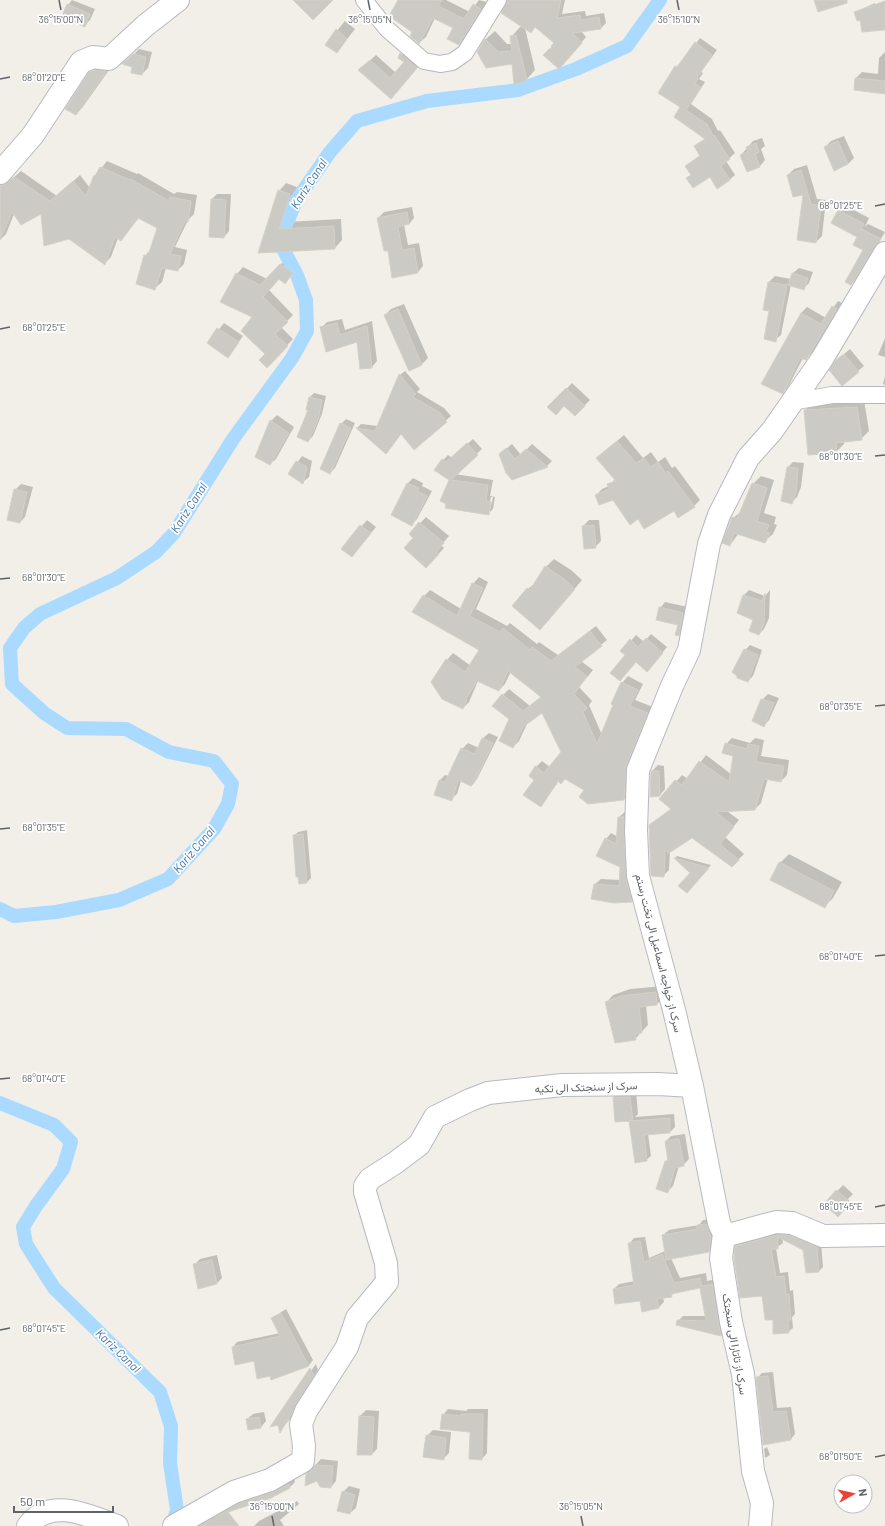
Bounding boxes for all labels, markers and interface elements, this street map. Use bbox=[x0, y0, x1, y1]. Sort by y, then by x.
text: 36°15'00"N bbox=[39, 13, 83, 25]
text: 36°15'05"N bbox=[348, 13, 392, 25]
text: 36°15'10"N bbox=[658, 13, 700, 25]
text: 68°01'20"E bbox=[22, 71, 66, 83]
water label: Kariz Canal bbox=[287, 156, 330, 211]
text: 68°01'25"E bbox=[819, 199, 863, 211]
text: 68°01'25"E bbox=[22, 321, 66, 333]
text: 68°01'30"E bbox=[819, 450, 863, 462]
water label: Kariz Canal bbox=[167, 480, 210, 535]
text: 68°01'30"E bbox=[22, 571, 66, 583]
text: 68°01'35"E bbox=[819, 700, 863, 712]
text: 68°01'35"E bbox=[22, 821, 66, 833]
water label: Kariz Canal bbox=[169, 823, 217, 875]
street label: سرک از خواجه اسماعیل الی تخت رستم bbox=[631, 872, 686, 1034]
text: 68°01'40"E bbox=[819, 950, 863, 962]
text: 68°01'40"E bbox=[22, 1072, 66, 1084]
street label: سرک از سنجتک الی تکیه bbox=[534, 1078, 638, 1096]
text: 68°01'45"E bbox=[819, 1200, 863, 1212]
street label: سرک از تاتارا الی سنجتک bbox=[719, 1292, 751, 1396]
text: 68°01'45"E bbox=[22, 1322, 66, 1334]
water label: Kariz Canal bbox=[93, 1326, 144, 1375]
text: 68°01'50"E bbox=[819, 1450, 863, 1462]
north arrow bbox=[833, 1474, 873, 1514]
scale bar bbox=[14, 1488, 113, 1514]
text: N bbox=[856, 1488, 870, 1497]
text: 50 m bbox=[20, 1494, 45, 1508]
text: 36°15'00"N bbox=[250, 1500, 294, 1512]
text: 36°15'05"N bbox=[559, 1500, 603, 1512]

